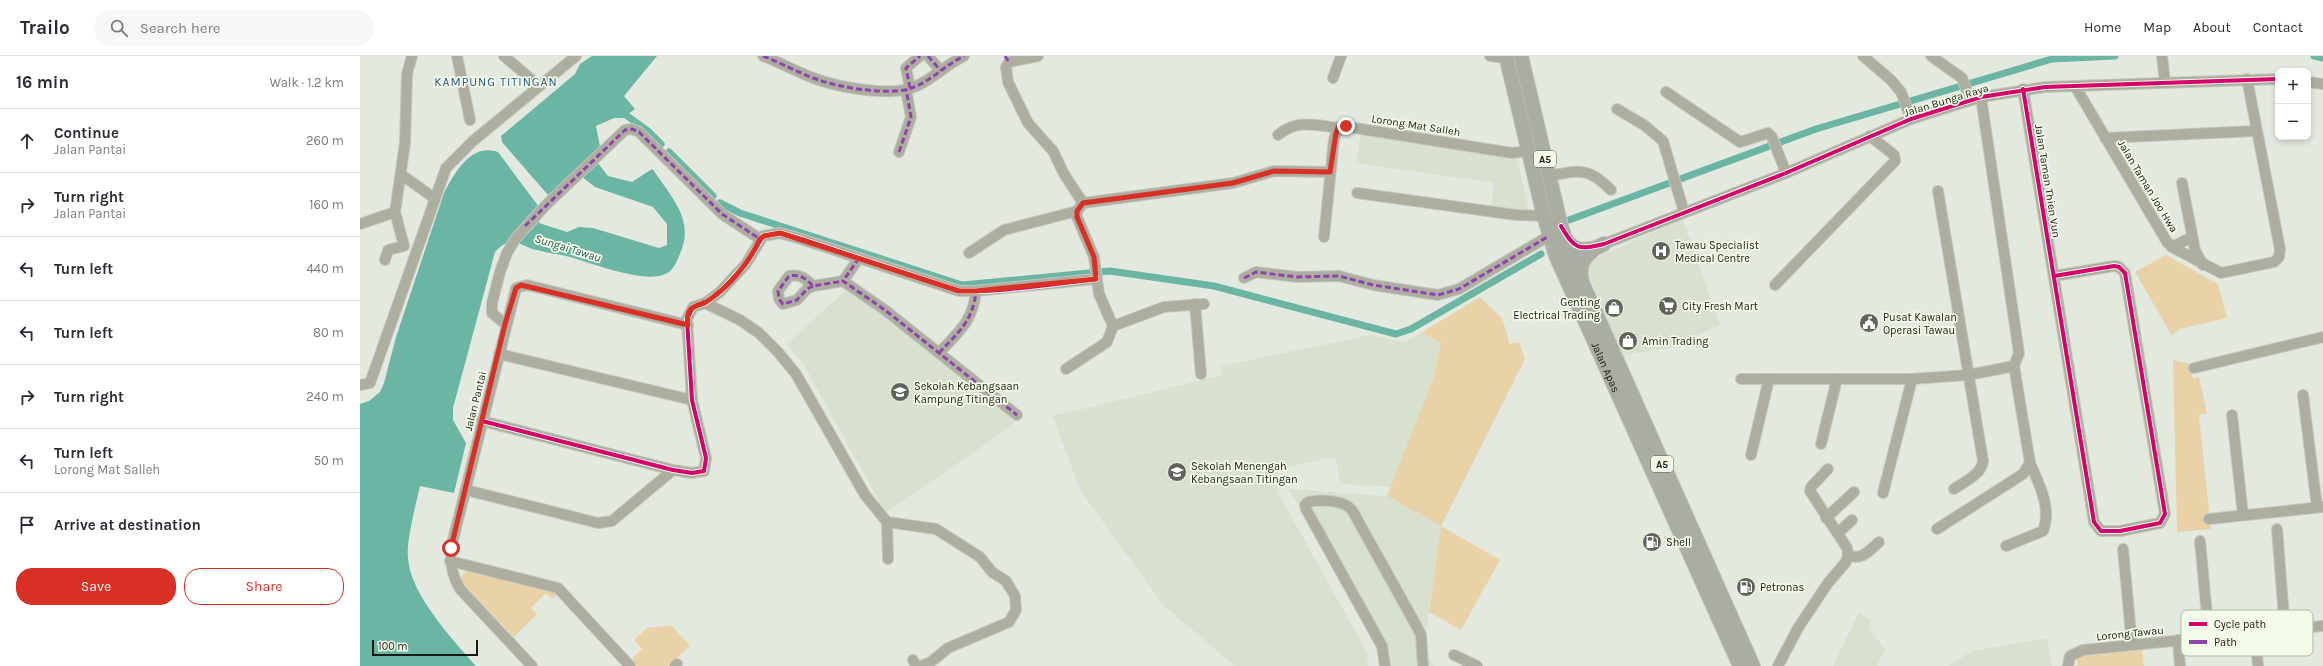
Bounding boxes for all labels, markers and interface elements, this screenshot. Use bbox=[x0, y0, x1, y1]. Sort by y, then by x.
search box bbox=[94, 10, 374, 46]
text: Trailo bbox=[20, 17, 70, 39]
icon: search bbox=[108, 17, 130, 39]
text: Search here bbox=[140, 19, 221, 37]
text: Home bbox=[2084, 19, 2121, 36]
text: Map bbox=[2143, 19, 2171, 36]
text: About bbox=[2193, 19, 2231, 36]
text: Contact bbox=[2253, 19, 2303, 36]
map controls bbox=[2275, 68, 2311, 140]
button: + bbox=[2275, 68, 2311, 104]
text: 16 min bbox=[16, 72, 69, 92]
text: Walk · 1.2 km bbox=[269, 75, 344, 90]
district label: KAMPUNG TITINGAN bbox=[434, 75, 558, 89]
street label: Jalan Bunga Raya bbox=[1902, 81, 1990, 120]
button: − bbox=[2275, 104, 2311, 140]
street label: Lorong Mat Salleh bbox=[1371, 112, 1461, 139]
route end bbox=[1337, 117, 1355, 135]
street label: Jalan Taman Thien Vun bbox=[2032, 123, 2063, 239]
text: Continue bbox=[54, 124, 119, 142]
icon: ahead bbox=[16, 130, 38, 152]
text: 260 m bbox=[306, 133, 344, 148]
street label: Jalan Taman Joo Hwa bbox=[2115, 138, 2180, 235]
text: Jalan Pantai bbox=[54, 142, 126, 157]
road number: A5 bbox=[1534, 151, 1556, 167]
text: Turn right bbox=[54, 188, 124, 206]
icon: right bbox=[16, 194, 38, 216]
text: 160 m bbox=[309, 197, 344, 212]
text: Jalan Pantai bbox=[54, 206, 126, 221]
water label: Sungai Tawau bbox=[533, 231, 603, 265]
place label: Tawau Specialist Medical Centre bbox=[1675, 239, 1759, 265]
hospital icon: Tawau Specialist Medical Centre bbox=[1650, 240, 1672, 262]
icon: left bbox=[16, 258, 38, 280]
text: Turn left bbox=[54, 260, 113, 278]
text: 440 m bbox=[307, 261, 344, 276]
supermarket icon: City Fresh Mart bbox=[1657, 295, 1679, 317]
place label: Genting Electrical Trading bbox=[1513, 296, 1601, 322]
shop icon: Genting Electrical Trading bbox=[1603, 297, 1625, 319]
place label: City Fresh Mart bbox=[1682, 300, 1758, 313]
place label: Pusat Kawalan Operasi Tawau bbox=[1883, 311, 1957, 337]
public building icon: Pusat Kawalan Operasi Tawau bbox=[1858, 312, 1880, 334]
icon: left bbox=[16, 322, 38, 344]
text: Turn left bbox=[54, 324, 113, 342]
text: 80 m bbox=[313, 325, 344, 340]
shop icon: Amin Trading bbox=[1617, 330, 1639, 352]
place label: Amin Trading bbox=[1642, 335, 1709, 348]
street label: Jalan Apas bbox=[1589, 340, 1622, 395]
street label: Jalan Pantai bbox=[462, 370, 489, 432]
place label: Sekolah Kebangsaan Kampung Titingan bbox=[914, 380, 1019, 406]
school or university icon: Sekolah Kebangsaan Kampung Titingan bbox=[889, 381, 911, 403]
icon: right bbox=[16, 386, 38, 408]
text: Turn right bbox=[54, 388, 124, 406]
text: 240 m bbox=[306, 389, 344, 404]
text: Turn left bbox=[54, 444, 113, 462]
icon: left bbox=[16, 450, 38, 472]
text: 50 m bbox=[314, 453, 344, 468]
road number: A5 bbox=[1651, 456, 1673, 472]
place label: Sekolah Menengah Kebangsaan Titingan bbox=[1191, 460, 1298, 486]
school or university icon: Sekolah Menengah Kebangsaan Titingan bbox=[1166, 461, 1188, 483]
text: Lorong Mat Salleh bbox=[54, 462, 160, 477]
icon: arrive bbox=[16, 514, 38, 536]
text: Arrive at destination bbox=[54, 516, 201, 534]
fuel station icon: Shell bbox=[1641, 531, 1663, 553]
place label: Shell bbox=[1666, 536, 1691, 549]
route start bbox=[442, 539, 460, 557]
button: Save bbox=[16, 568, 176, 605]
button: Share bbox=[184, 568, 344, 605]
fuel station icon: Petronas bbox=[1735, 576, 1757, 598]
place label: Petronas bbox=[1760, 581, 1805, 594]
legend bbox=[2181, 610, 2313, 656]
text: Cycle path bbox=[2214, 618, 2266, 631]
street label: Lorong Tawau bbox=[2096, 623, 2164, 644]
text: Path bbox=[2214, 636, 2237, 649]
scale bar bbox=[372, 638, 478, 657]
text: 100 m bbox=[378, 640, 408, 653]

